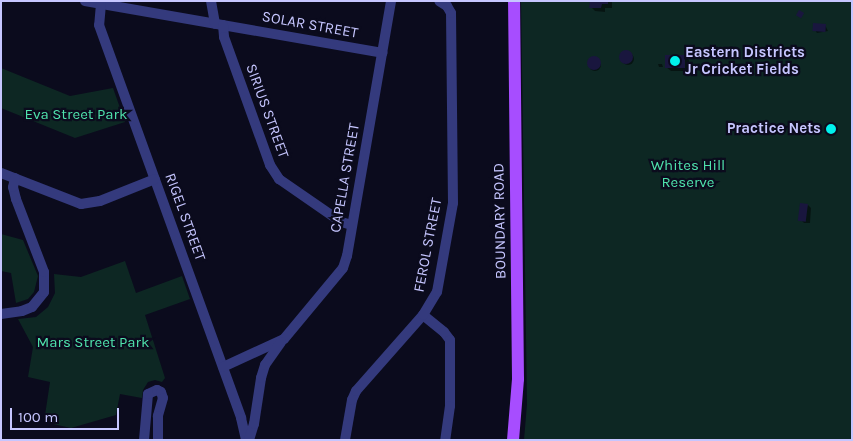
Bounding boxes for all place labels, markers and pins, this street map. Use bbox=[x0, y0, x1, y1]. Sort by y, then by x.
place label: Eastern Districts Jr Cricket Fields bbox=[685, 43, 805, 78]
marker: Eastern Districts Jr Cricket Fields bbox=[669, 55, 681, 67]
place label: Practice Nets bbox=[727, 120, 821, 138]
marker: Practice Nets bbox=[825, 123, 837, 135]

